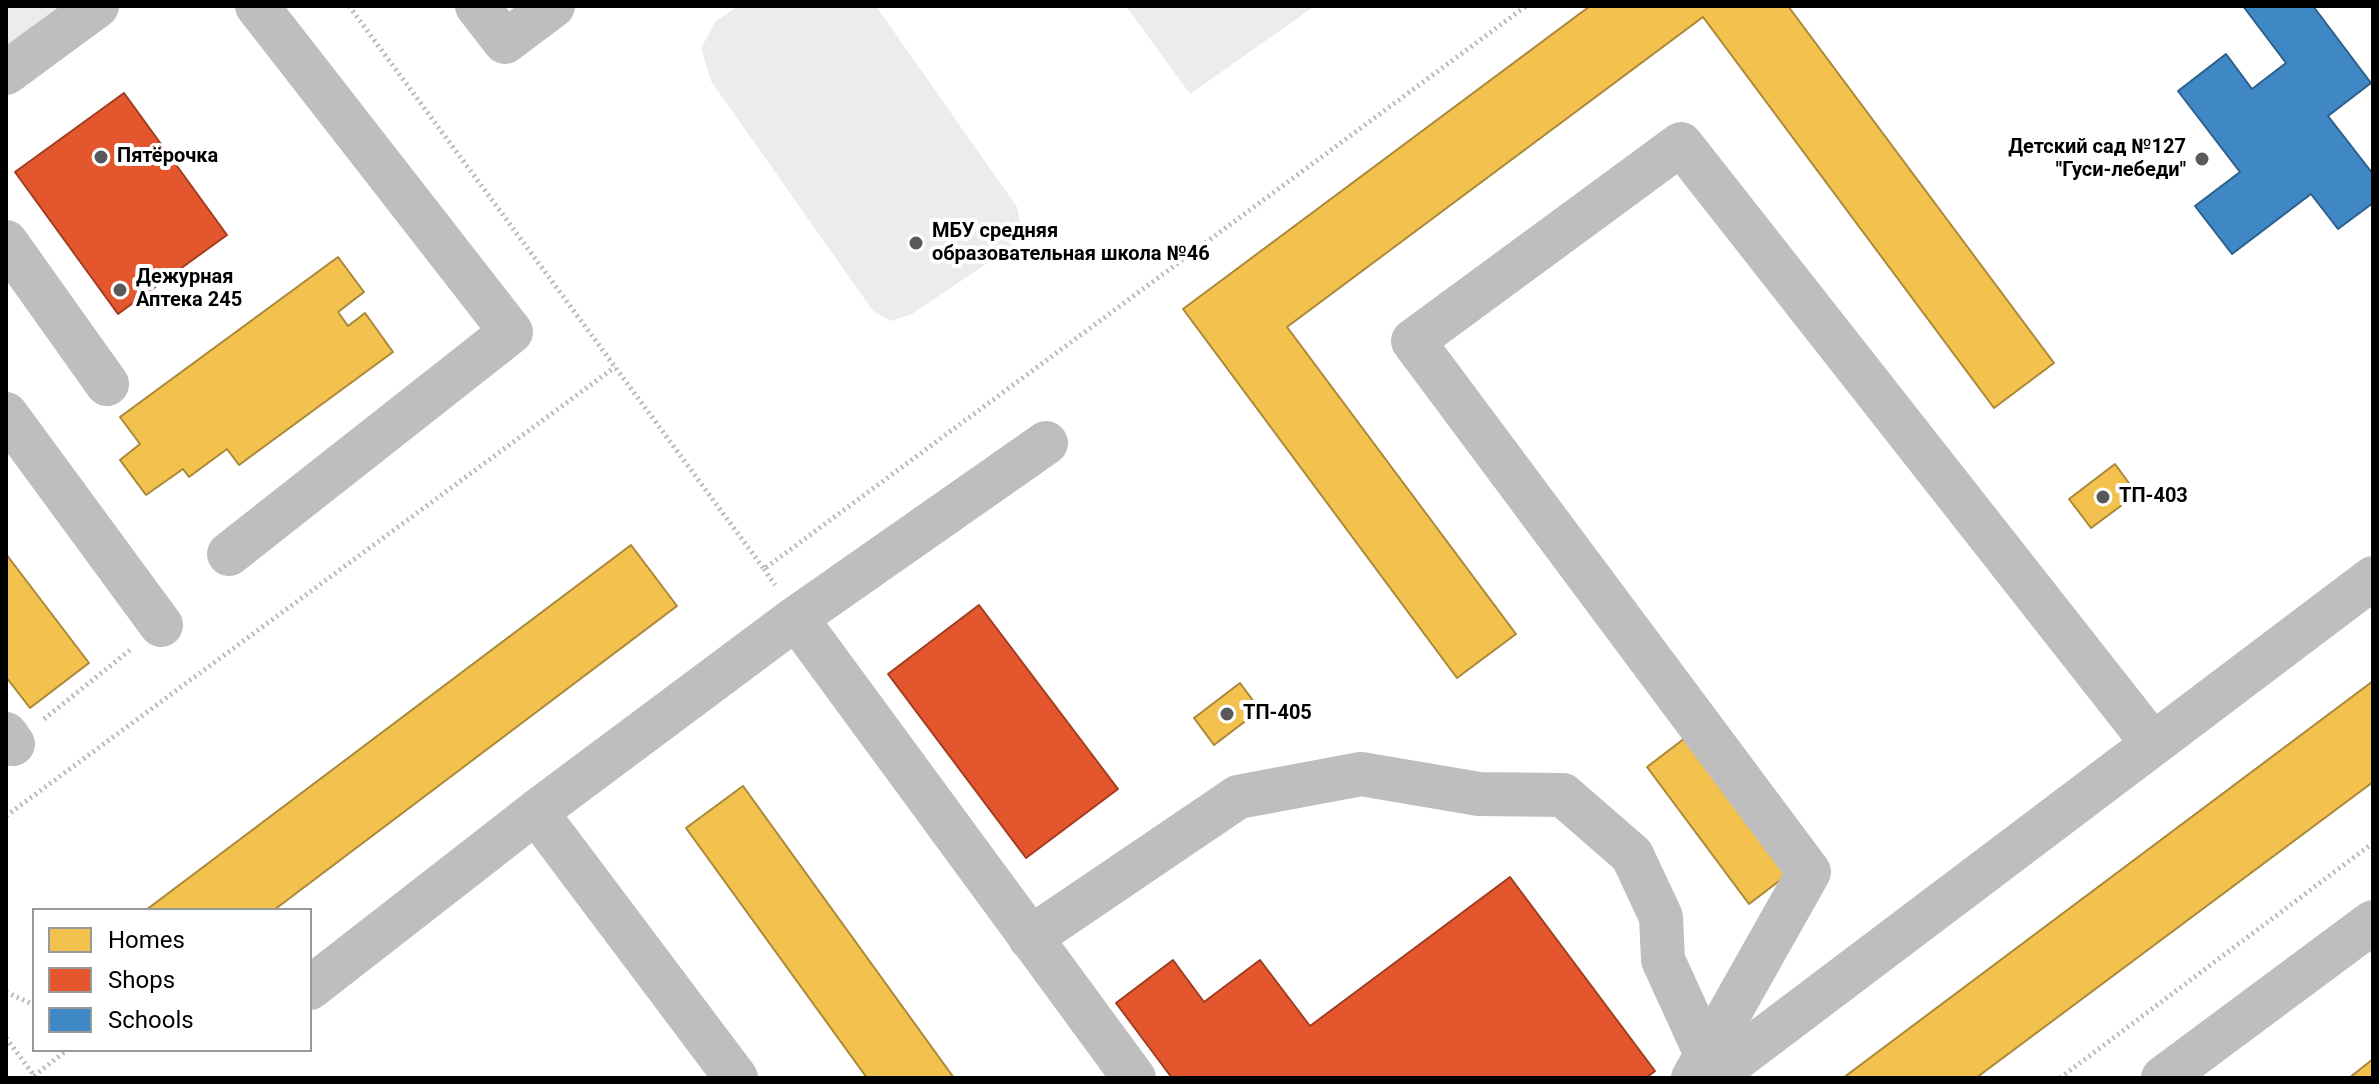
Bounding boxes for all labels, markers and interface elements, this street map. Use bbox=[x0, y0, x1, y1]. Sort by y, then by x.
place label: Детский сад №127 "Гуси-лебеди" bbox=[2008, 136, 2186, 183]
place label: Пятёрочка bbox=[117, 145, 218, 169]
marker: Пятёрочка bbox=[92, 148, 110, 166]
marker: Детский сад №127 "Гуси-лебеди" bbox=[2193, 150, 2211, 168]
place label: МБУ средняя образовательная школа №46 bbox=[932, 220, 1210, 267]
marker: МБУ средняя образовательная школа №46 bbox=[907, 234, 925, 252]
place label: Дежурная Аптека 245 bbox=[136, 266, 242, 313]
marker: Дежурная Аптека 245 bbox=[111, 281, 129, 299]
place label: ТП-403 bbox=[2119, 485, 2188, 509]
marker: ТП-403 bbox=[2094, 488, 2112, 506]
place label: ТП-405 bbox=[1243, 702, 1312, 726]
marker: ТП-405 bbox=[1218, 705, 1236, 723]
legend bbox=[32, 908, 312, 1052]
text: Homes bbox=[108, 926, 185, 954]
text: Shops bbox=[108, 966, 175, 994]
text: Schools bbox=[108, 1006, 194, 1034]

